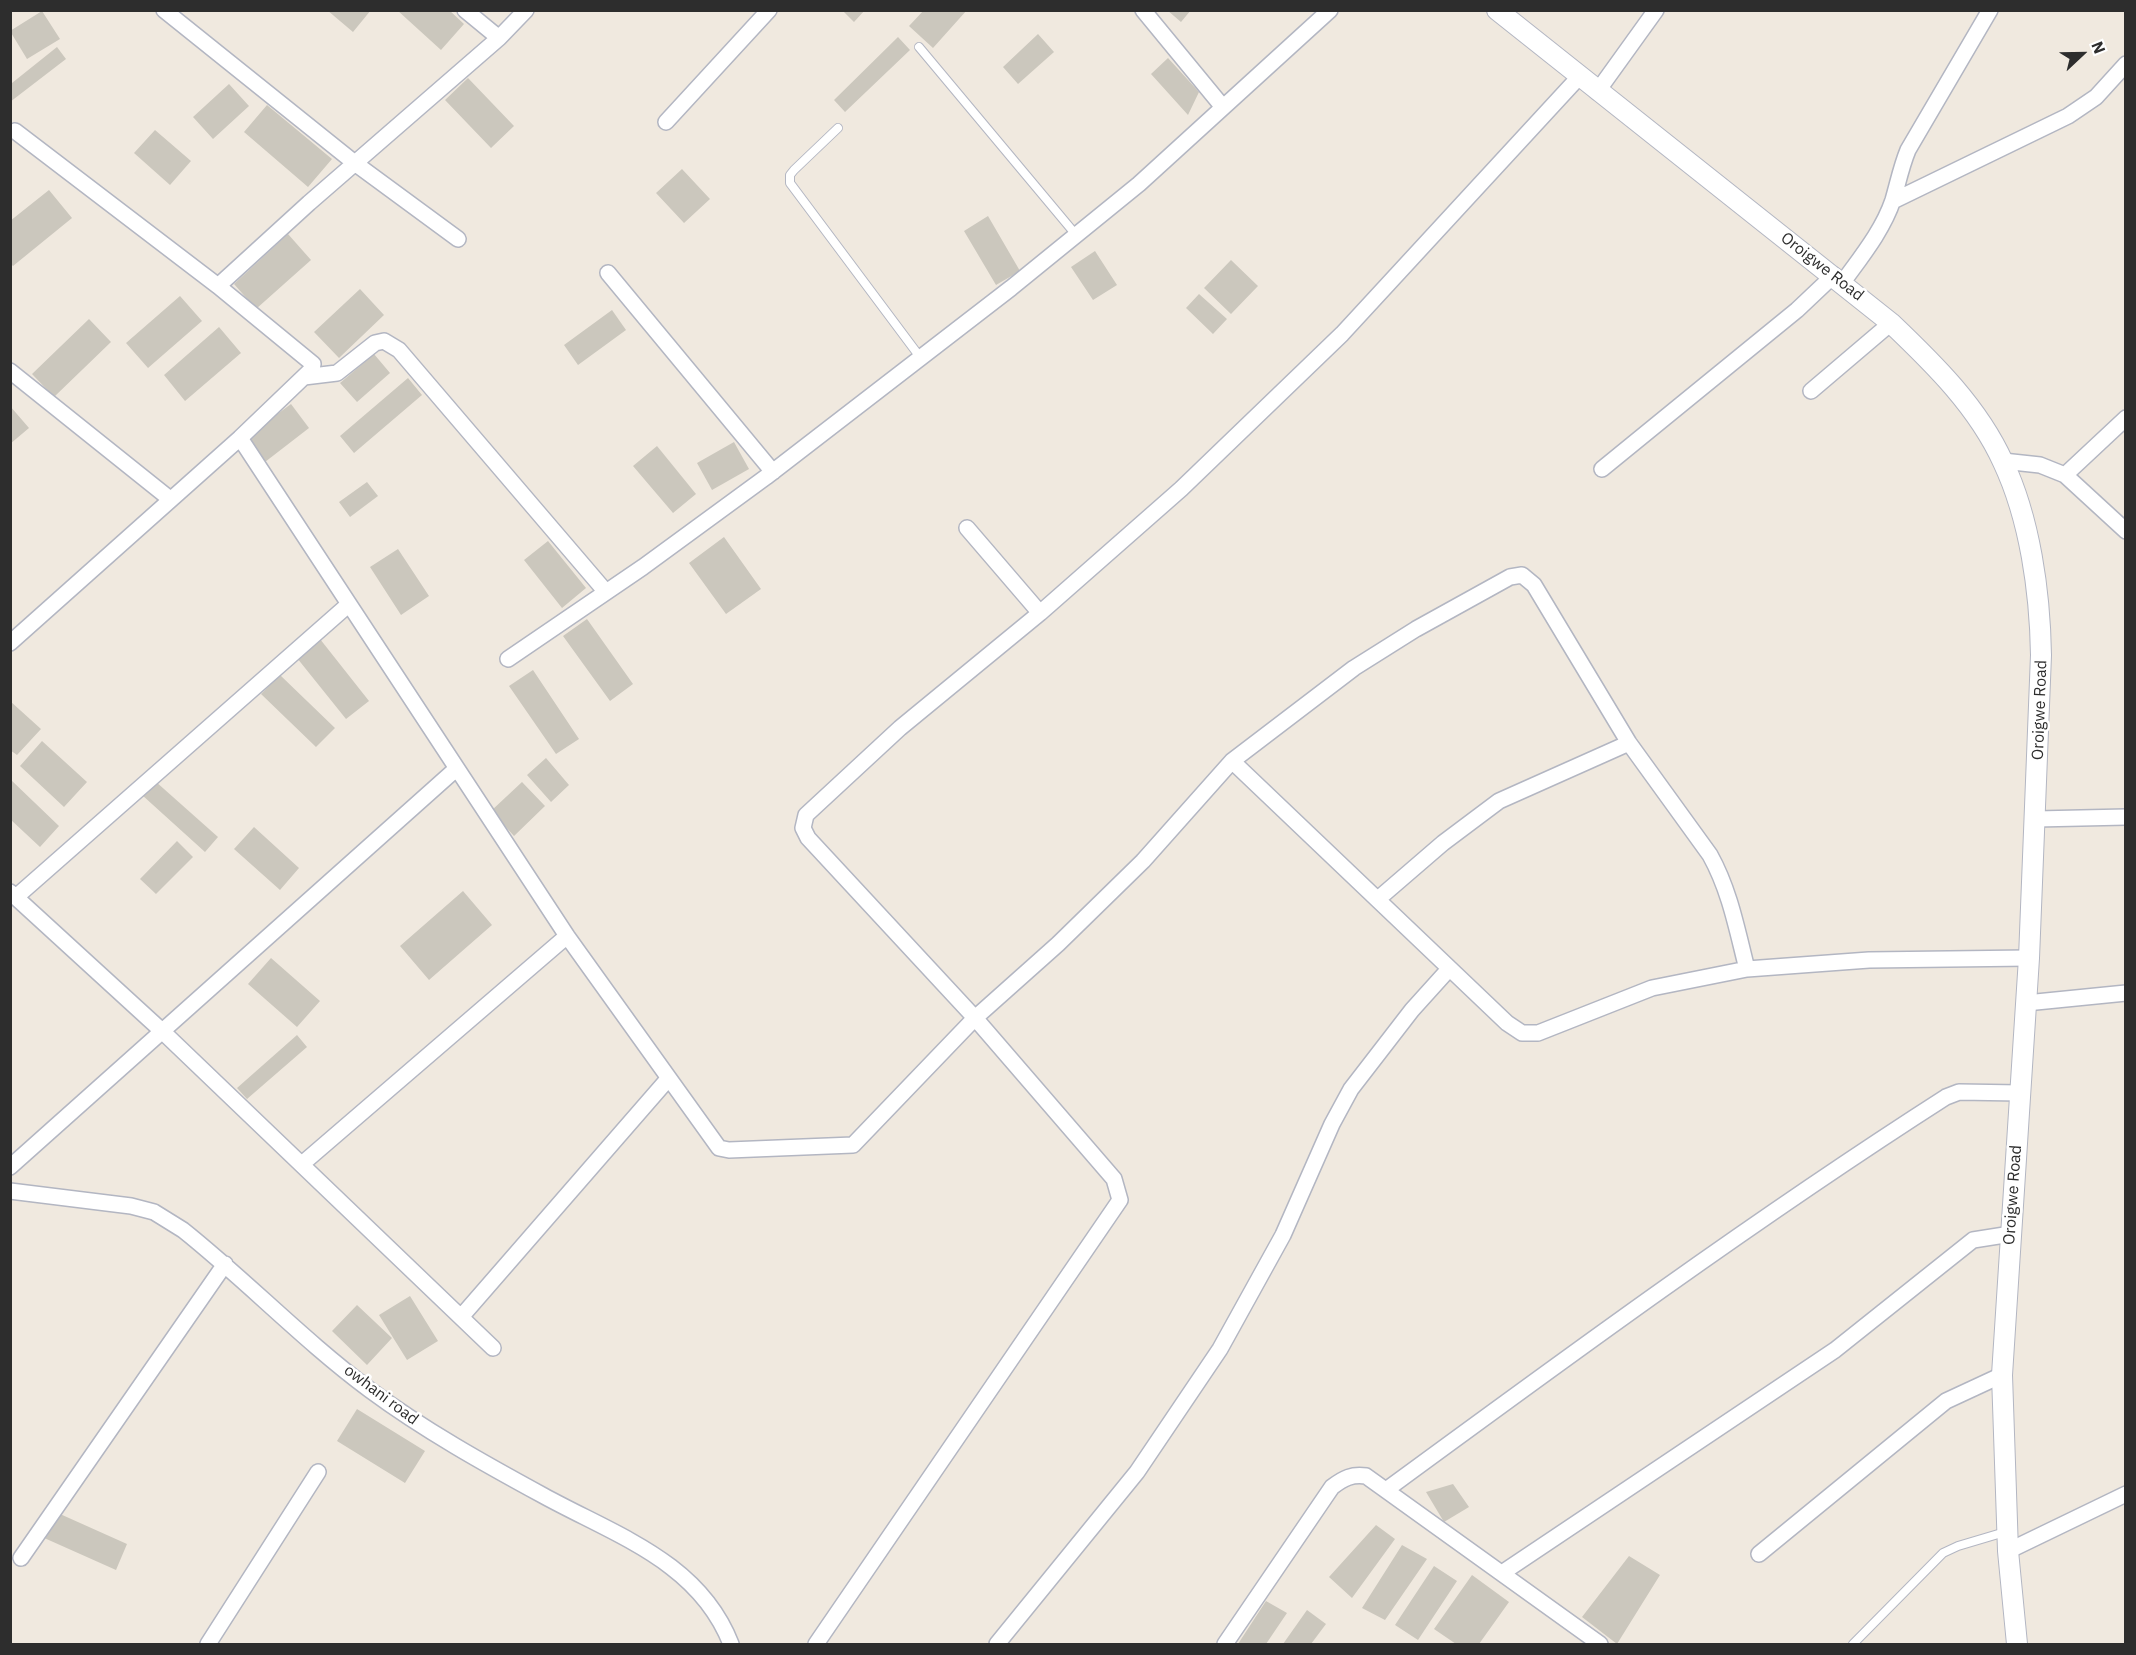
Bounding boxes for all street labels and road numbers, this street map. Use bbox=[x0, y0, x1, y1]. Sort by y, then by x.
street label: Oroigwe Road bbox=[1777, 229, 1867, 305]
street label: Oroigwe Road bbox=[2029, 660, 2051, 760]
street label: Oroigwe Road bbox=[2000, 1144, 2026, 1246]
street label: owhani road bbox=[340, 1361, 422, 1429]

